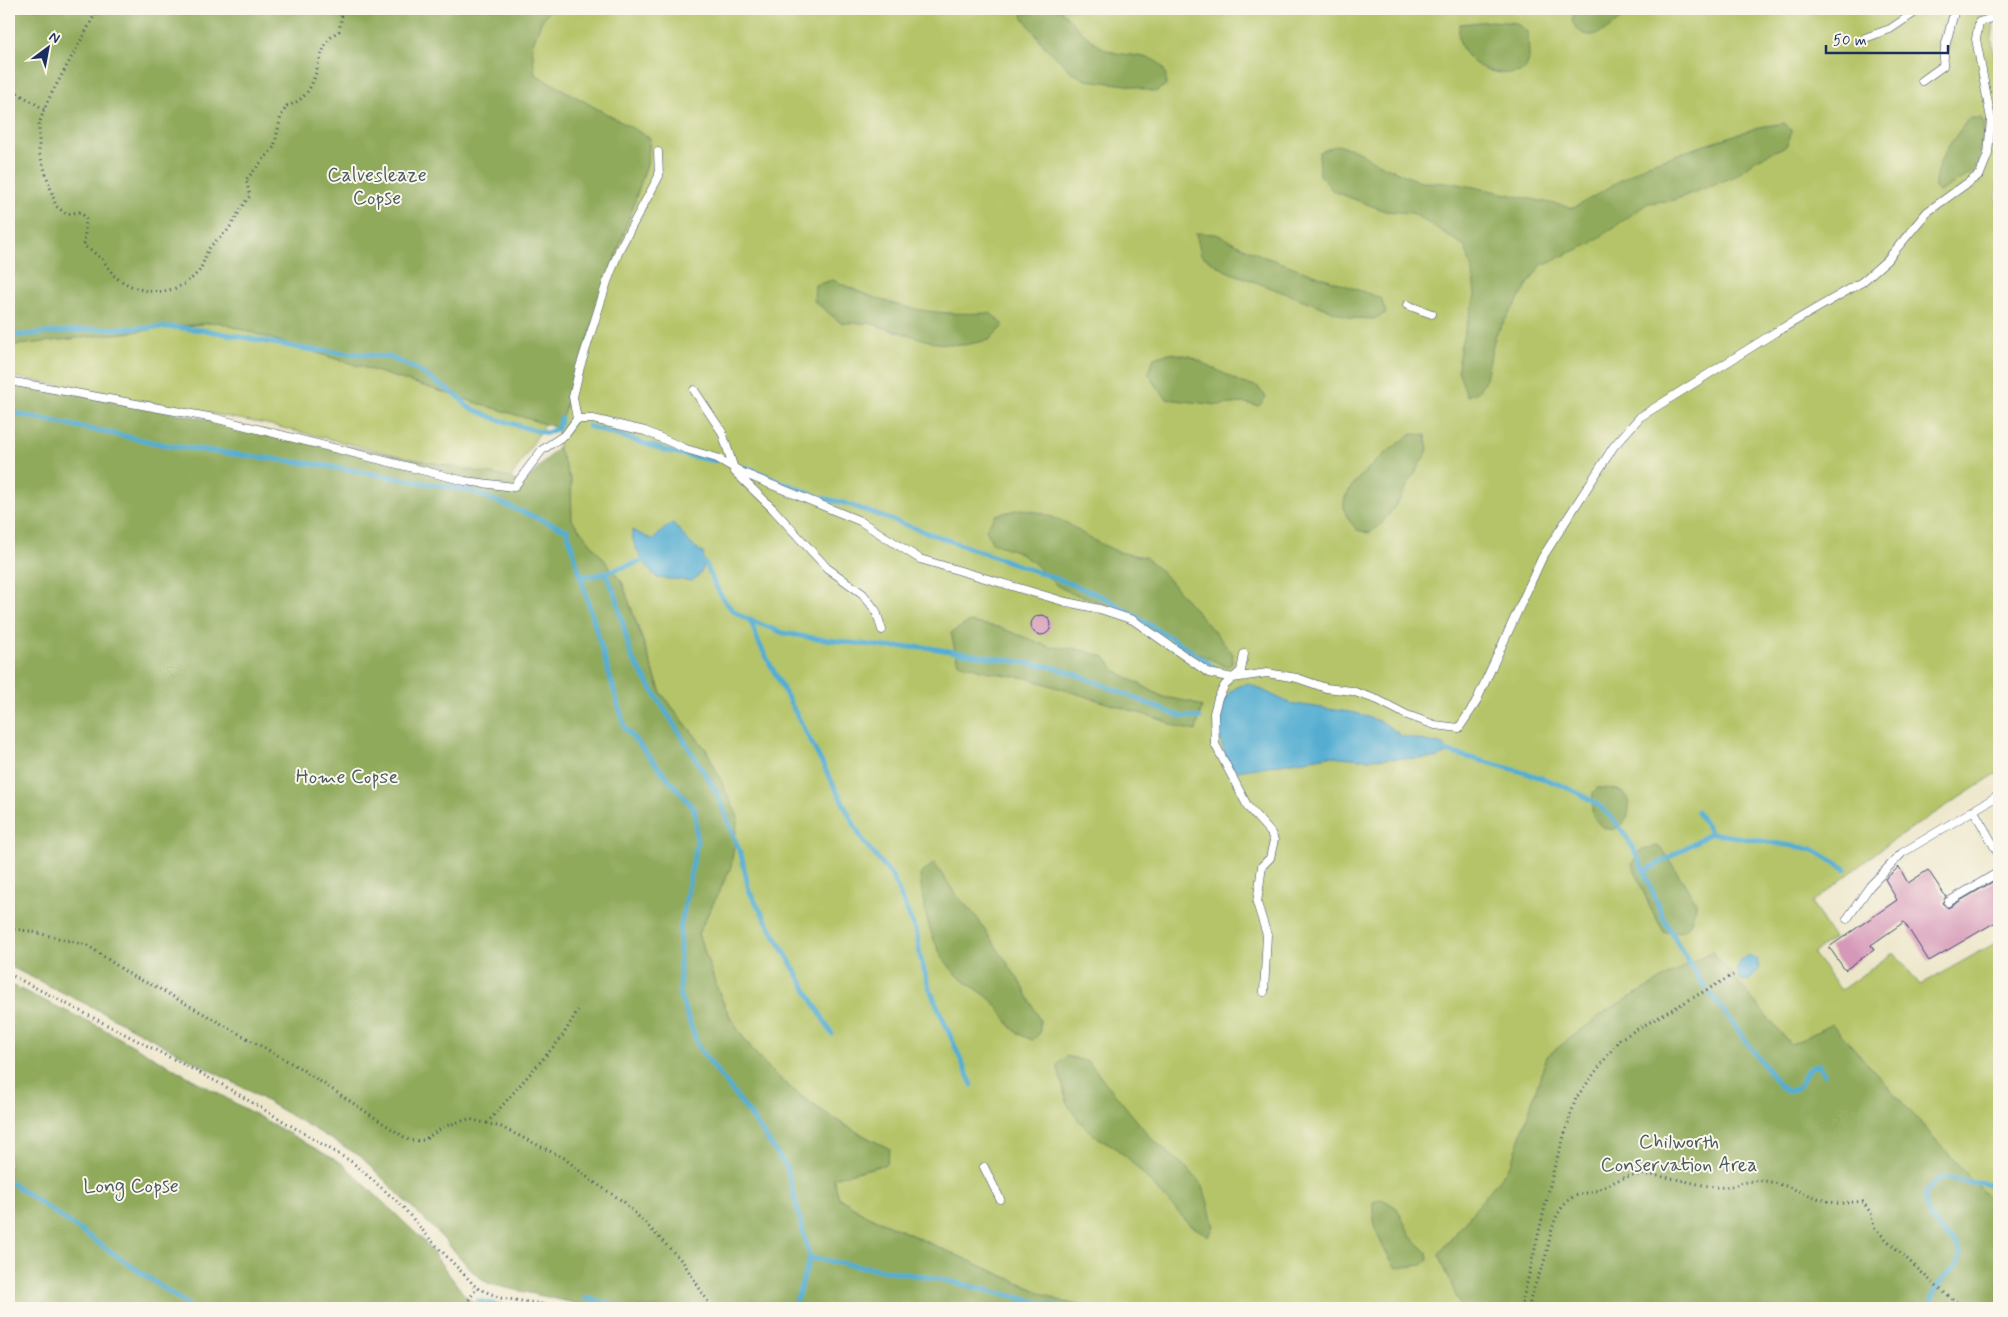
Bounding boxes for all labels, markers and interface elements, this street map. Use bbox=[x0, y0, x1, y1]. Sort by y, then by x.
north arrow bbox=[22, 22, 72, 72]
scale bar bbox=[1826, 22, 1948, 54]
text: N bbox=[46, 28, 63, 48]
text: 50 m bbox=[1833, 31, 1867, 51]
park label: Calvesleaze Copse bbox=[327, 162, 427, 212]
park label: Home Copse bbox=[296, 764, 398, 791]
park label: Chilworth Conservation Area bbox=[1601, 1129, 1758, 1179]
park label: Long Copse bbox=[83, 1173, 179, 1201]

